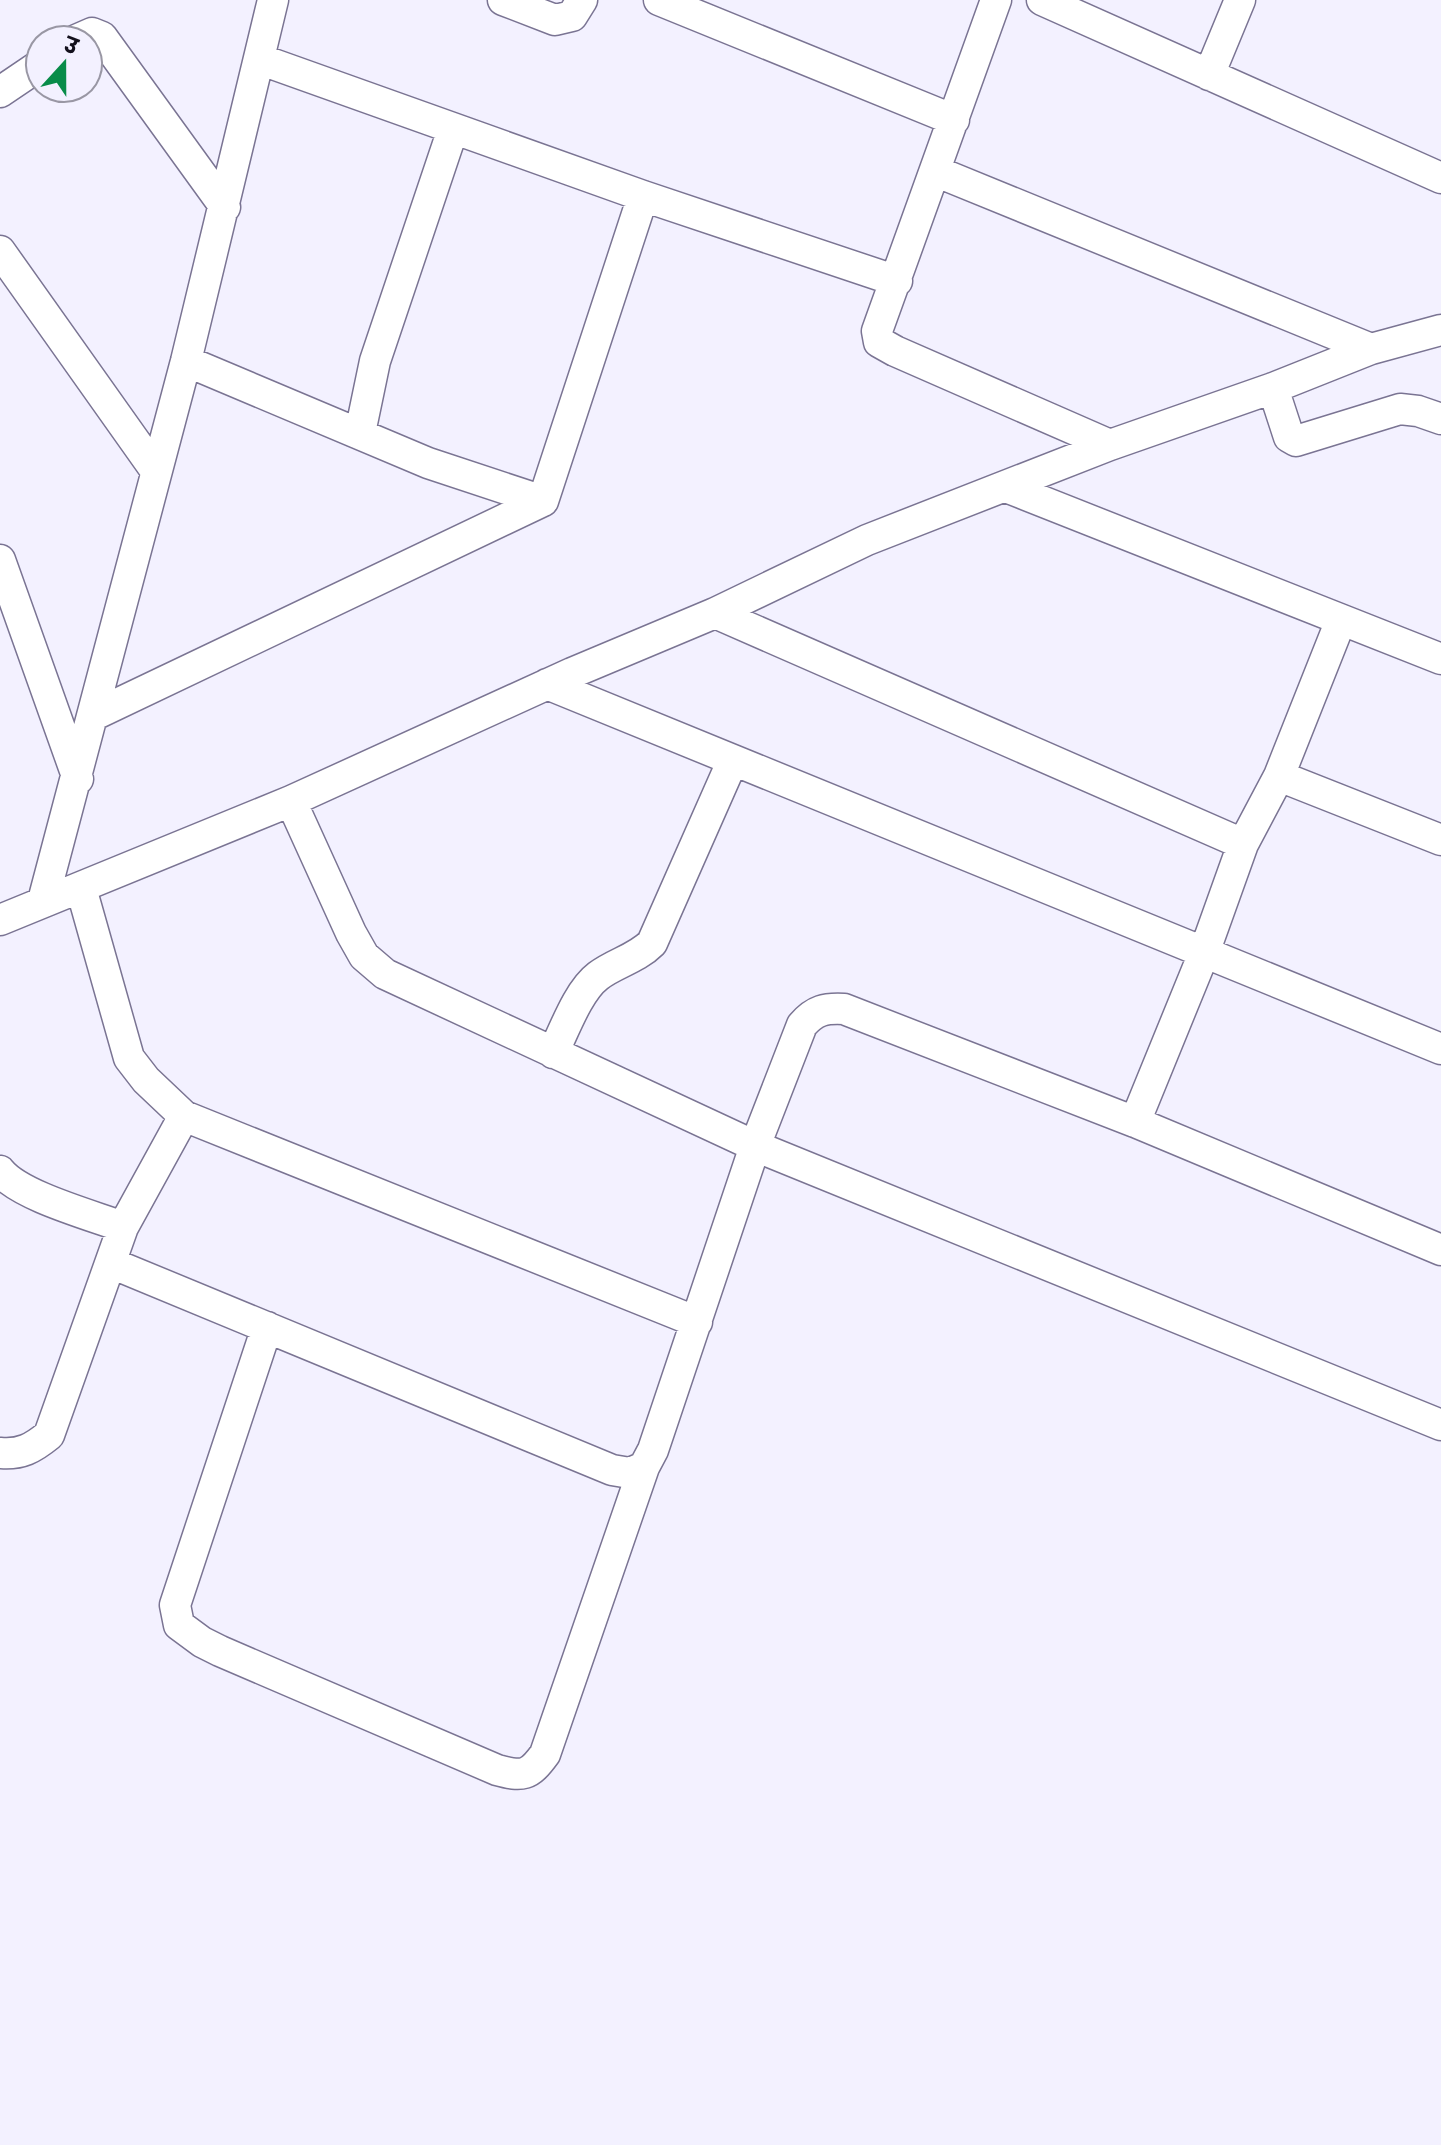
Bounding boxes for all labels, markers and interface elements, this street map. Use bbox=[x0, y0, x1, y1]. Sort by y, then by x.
north arrow bbox=[24, 24, 104, 104]
text: उ bbox=[59, 29, 83, 63]

